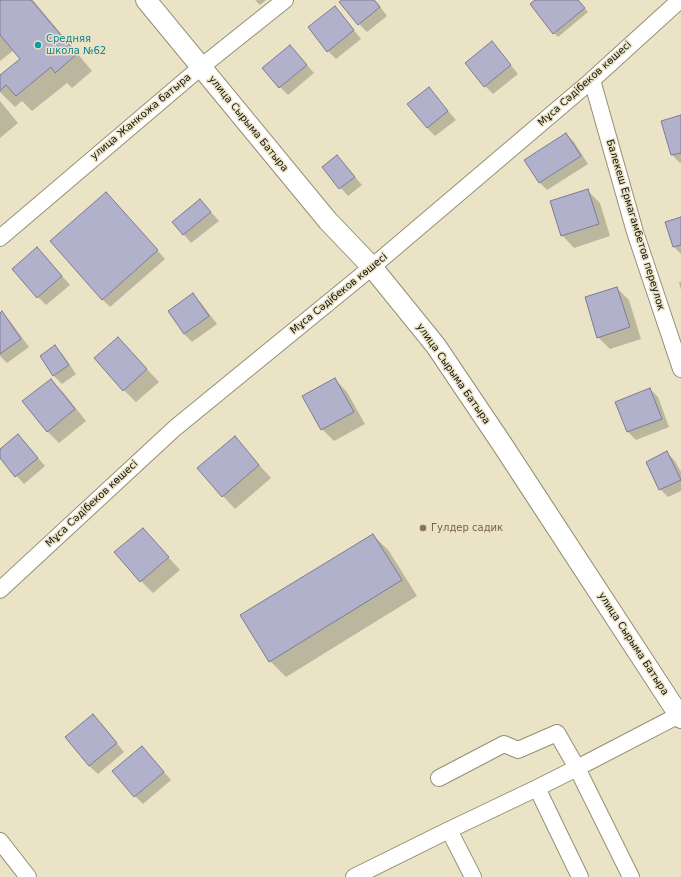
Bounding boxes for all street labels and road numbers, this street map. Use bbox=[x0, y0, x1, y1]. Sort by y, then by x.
street label: Мұса Сәдібеков көшесі bbox=[536, 39, 634, 129]
street label: улица Жанкожа батыра bbox=[88, 71, 194, 163]
street label: улица Сырыма Батыра bbox=[206, 74, 290, 174]
street label: Балекеш Ермагамбетов переулок bbox=[603, 138, 667, 312]
street label: Мұса Сәдібеков көшесі bbox=[288, 251, 390, 337]
street label: улица Сырыма Батыра bbox=[414, 321, 492, 427]
street label: Мұса Сәдібеков көшесі bbox=[43, 458, 141, 550]
street label: улица Сырыма Батыра bbox=[595, 590, 671, 698]

